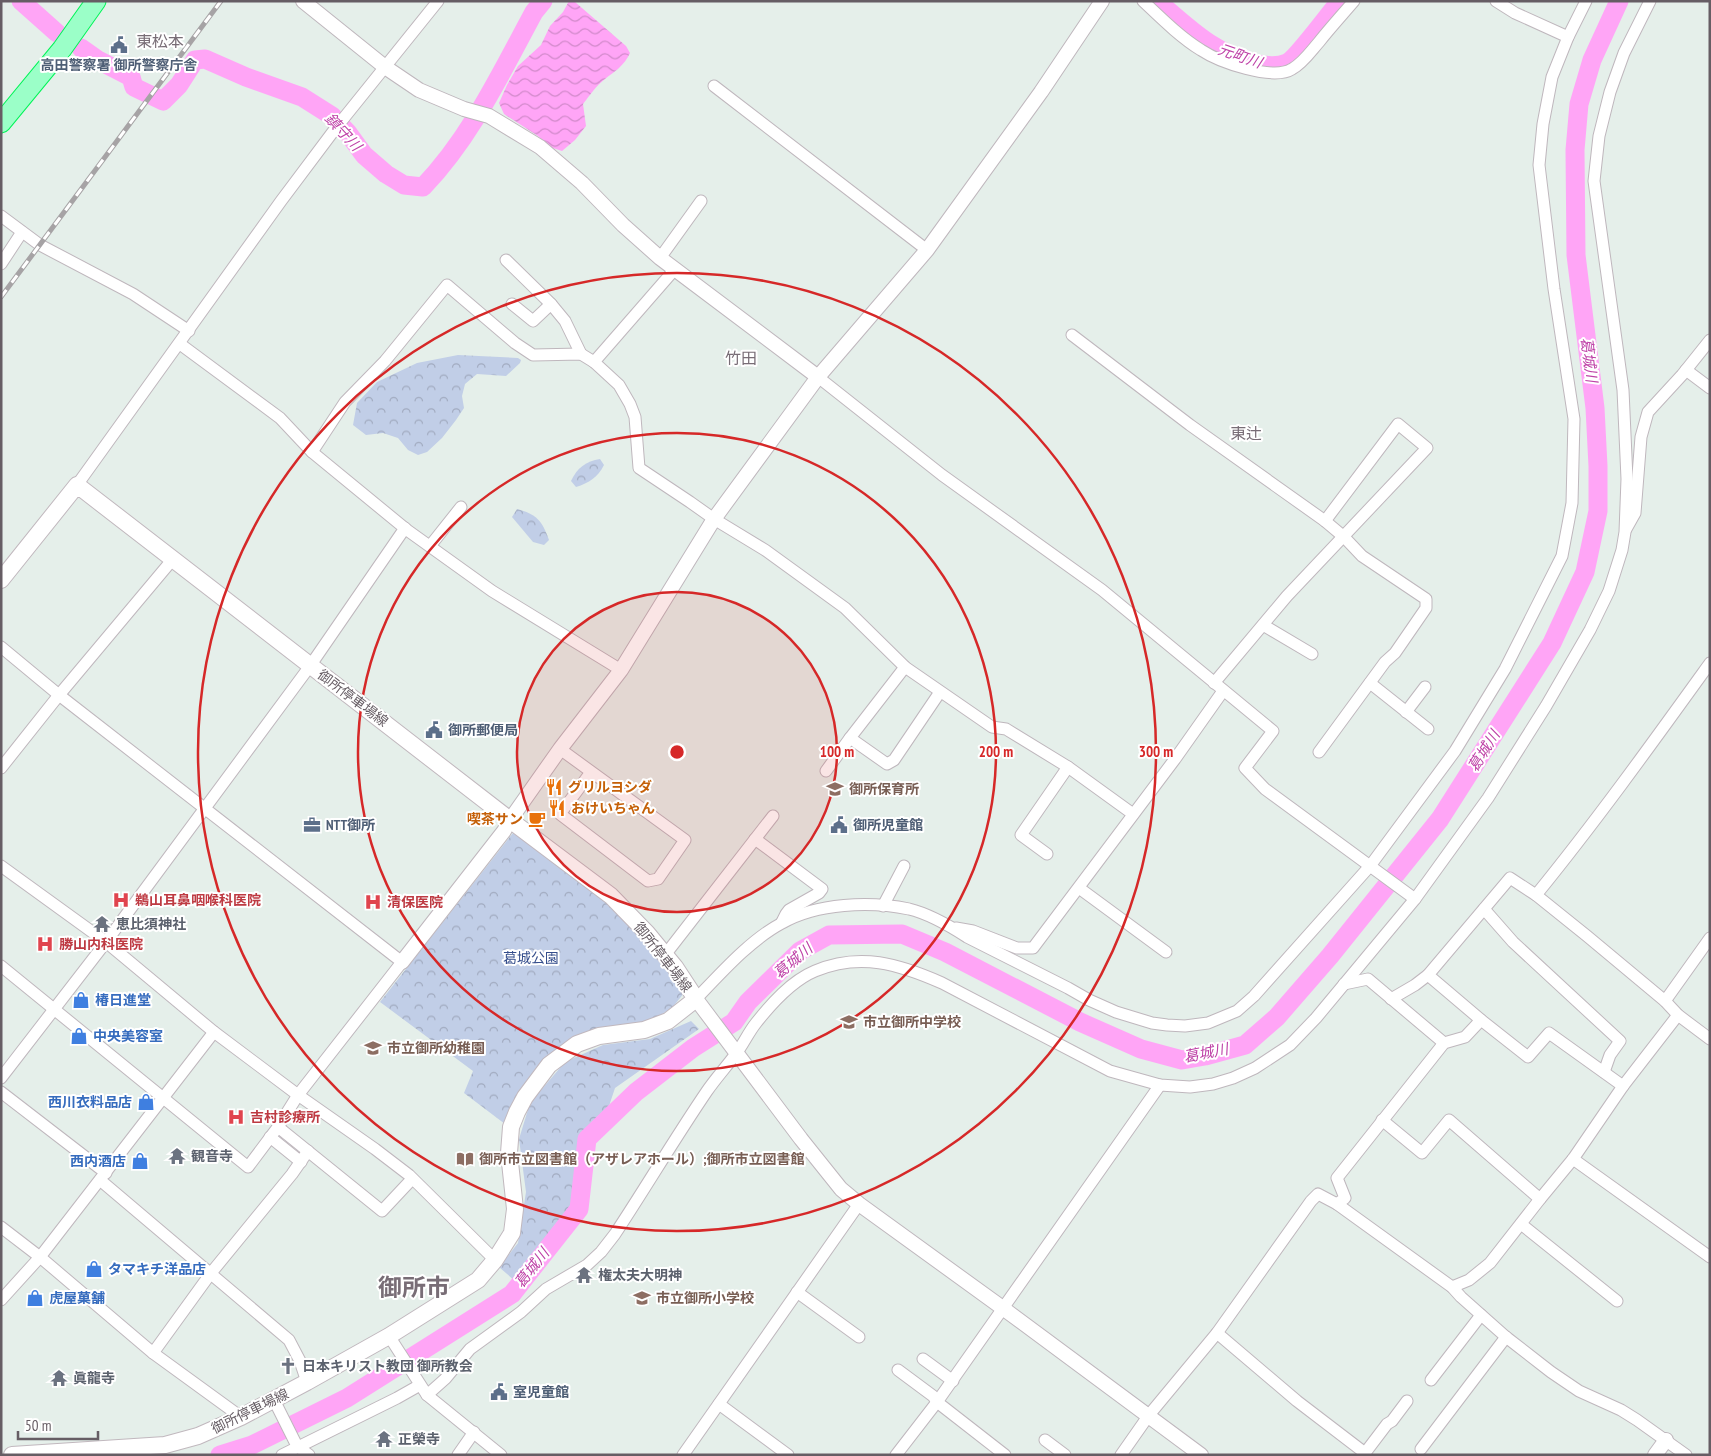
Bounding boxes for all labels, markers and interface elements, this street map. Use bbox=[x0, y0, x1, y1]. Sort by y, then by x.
district label: 東松本 bbox=[136, 31, 184, 51]
public building icon: 高田警察署 御所警察庁舎 bbox=[109, 35, 129, 55]
water label: 元町川 bbox=[1216, 39, 1266, 72]
place label: 高田警察署 御所警察庁舎 bbox=[41, 56, 197, 74]
water label: 鎮守川 bbox=[321, 109, 367, 156]
water label: 葛城川 bbox=[1577, 336, 1602, 385]
district label: 竹田 bbox=[725, 348, 757, 368]
district label: 東辻 bbox=[1230, 423, 1262, 443]
street label: 御所停車場線 bbox=[314, 666, 392, 730]
public building icon: 御所郵便局 bbox=[424, 720, 444, 740]
place label: 御所郵便局 bbox=[448, 721, 518, 739]
water label: 葛城川 bbox=[1464, 725, 1505, 775]
text: 100 m bbox=[820, 742, 854, 761]
text: 200 m bbox=[979, 742, 1013, 761]
text: 300 m bbox=[1139, 742, 1173, 761]
centre of rings bbox=[668, 743, 686, 761]
restaurant icon: グリルヨシダ bbox=[544, 777, 564, 797]
place label: グリルヨシダ bbox=[568, 778, 652, 796]
school or university icon: 御所保育所 bbox=[825, 779, 845, 799]
place label: 御所保育所 bbox=[849, 780, 919, 798]
restaurant icon: おけいちゃん bbox=[547, 798, 567, 818]
place label: おけいちゃん bbox=[571, 799, 655, 817]
cafe icon: 喫茶サン bbox=[527, 809, 547, 829]
place label: 喫茶サン bbox=[467, 810, 523, 828]
office icon: NTT御所 bbox=[302, 815, 322, 835]
public building icon: 御所児童館 bbox=[829, 815, 849, 835]
place label: NTT御所 bbox=[326, 816, 375, 834]
place label: 御所児童館 bbox=[853, 816, 923, 834]
hospital icon: 鵜山耳鼻咽喉科医院 bbox=[111, 890, 131, 910]
place label: 鵜山耳鼻咽喉科医院 bbox=[135, 891, 261, 909]
hospital icon: 清保医院 bbox=[363, 892, 383, 912]
place label: 清保医院 bbox=[387, 893, 443, 911]
temple icon: 恵比須神社 bbox=[92, 914, 112, 934]
place label: 恵比須神社 bbox=[116, 915, 186, 933]
street label: 御所停車場線 bbox=[630, 918, 696, 996]
hospital icon: 勝山内科医院 bbox=[35, 934, 55, 954]
place label: 勝山内科医院 bbox=[59, 935, 143, 953]
water label: 葛城川 bbox=[769, 938, 818, 982]
park label: 葛城公園 bbox=[503, 949, 559, 967]
shop icon: 椿日進堂 bbox=[71, 990, 91, 1010]
place label: 椿日進堂 bbox=[95, 991, 151, 1009]
school or university icon: 市立御所中学校 bbox=[839, 1012, 859, 1032]
place label: 市立御所中学校 bbox=[863, 1013, 961, 1031]
shop icon: 中央美容室 bbox=[69, 1026, 89, 1046]
place label: 中央美容室 bbox=[93, 1027, 163, 1045]
school or university icon: 市立御所幼稚園 bbox=[363, 1038, 383, 1058]
place label: 市立御所幼稚園 bbox=[387, 1039, 485, 1057]
water label: 葛城川 bbox=[1182, 1039, 1232, 1066]
shop icon: 西川衣料品店 bbox=[136, 1092, 156, 1112]
place label: 西川衣料品店 bbox=[48, 1093, 132, 1111]
hospital icon: 吉村診療所 bbox=[226, 1107, 246, 1127]
place label: 吉村診療所 bbox=[250, 1108, 320, 1126]
temple icon: 観音寺 bbox=[167, 1146, 187, 1166]
place label: 観音寺 bbox=[191, 1147, 233, 1165]
library icon: 御所市立図書館（アザレアホール）;御所市立図書館 bbox=[455, 1149, 475, 1169]
place label: 御所市立図書館（アザレアホール）;御所市立図書館 bbox=[479, 1150, 805, 1168]
shop icon: 西内酒店 bbox=[130, 1151, 150, 1171]
place label: 西内酒店 bbox=[70, 1152, 126, 1170]
water label: 葛城川 bbox=[510, 1243, 554, 1291]
shop icon: タマキチ洋品店 bbox=[84, 1259, 104, 1279]
place label: タマキチ洋品店 bbox=[108, 1260, 206, 1278]
temple icon: 権太夫大明神 bbox=[574, 1265, 594, 1285]
place label: 権太夫大明神 bbox=[598, 1266, 682, 1284]
district label: 御所市 bbox=[378, 1272, 450, 1303]
shop icon: 虎屋菓舗 bbox=[25, 1288, 45, 1308]
school or university icon: 市立御所小学校 bbox=[632, 1288, 652, 1308]
place label: 虎屋菓舗 bbox=[49, 1289, 105, 1307]
place label: 市立御所小学校 bbox=[656, 1289, 754, 1307]
church icon: 日本キリスト教団 御所教会 bbox=[278, 1356, 298, 1376]
place label: 日本キリスト教団 御所教会 bbox=[302, 1357, 473, 1375]
temple icon: 眞龍寺 bbox=[49, 1368, 69, 1388]
place label: 眞龍寺 bbox=[73, 1369, 115, 1387]
public building icon: 室児童館 bbox=[489, 1382, 509, 1402]
place label: 室児童館 bbox=[513, 1383, 569, 1401]
street label: 御所停車場線 bbox=[208, 1384, 292, 1438]
scale bar bbox=[18, 1408, 98, 1440]
text: 50 m bbox=[25, 1416, 51, 1435]
temple icon: 正榮寺 bbox=[374, 1429, 394, 1449]
place label: 正榮寺 bbox=[398, 1430, 440, 1448]

